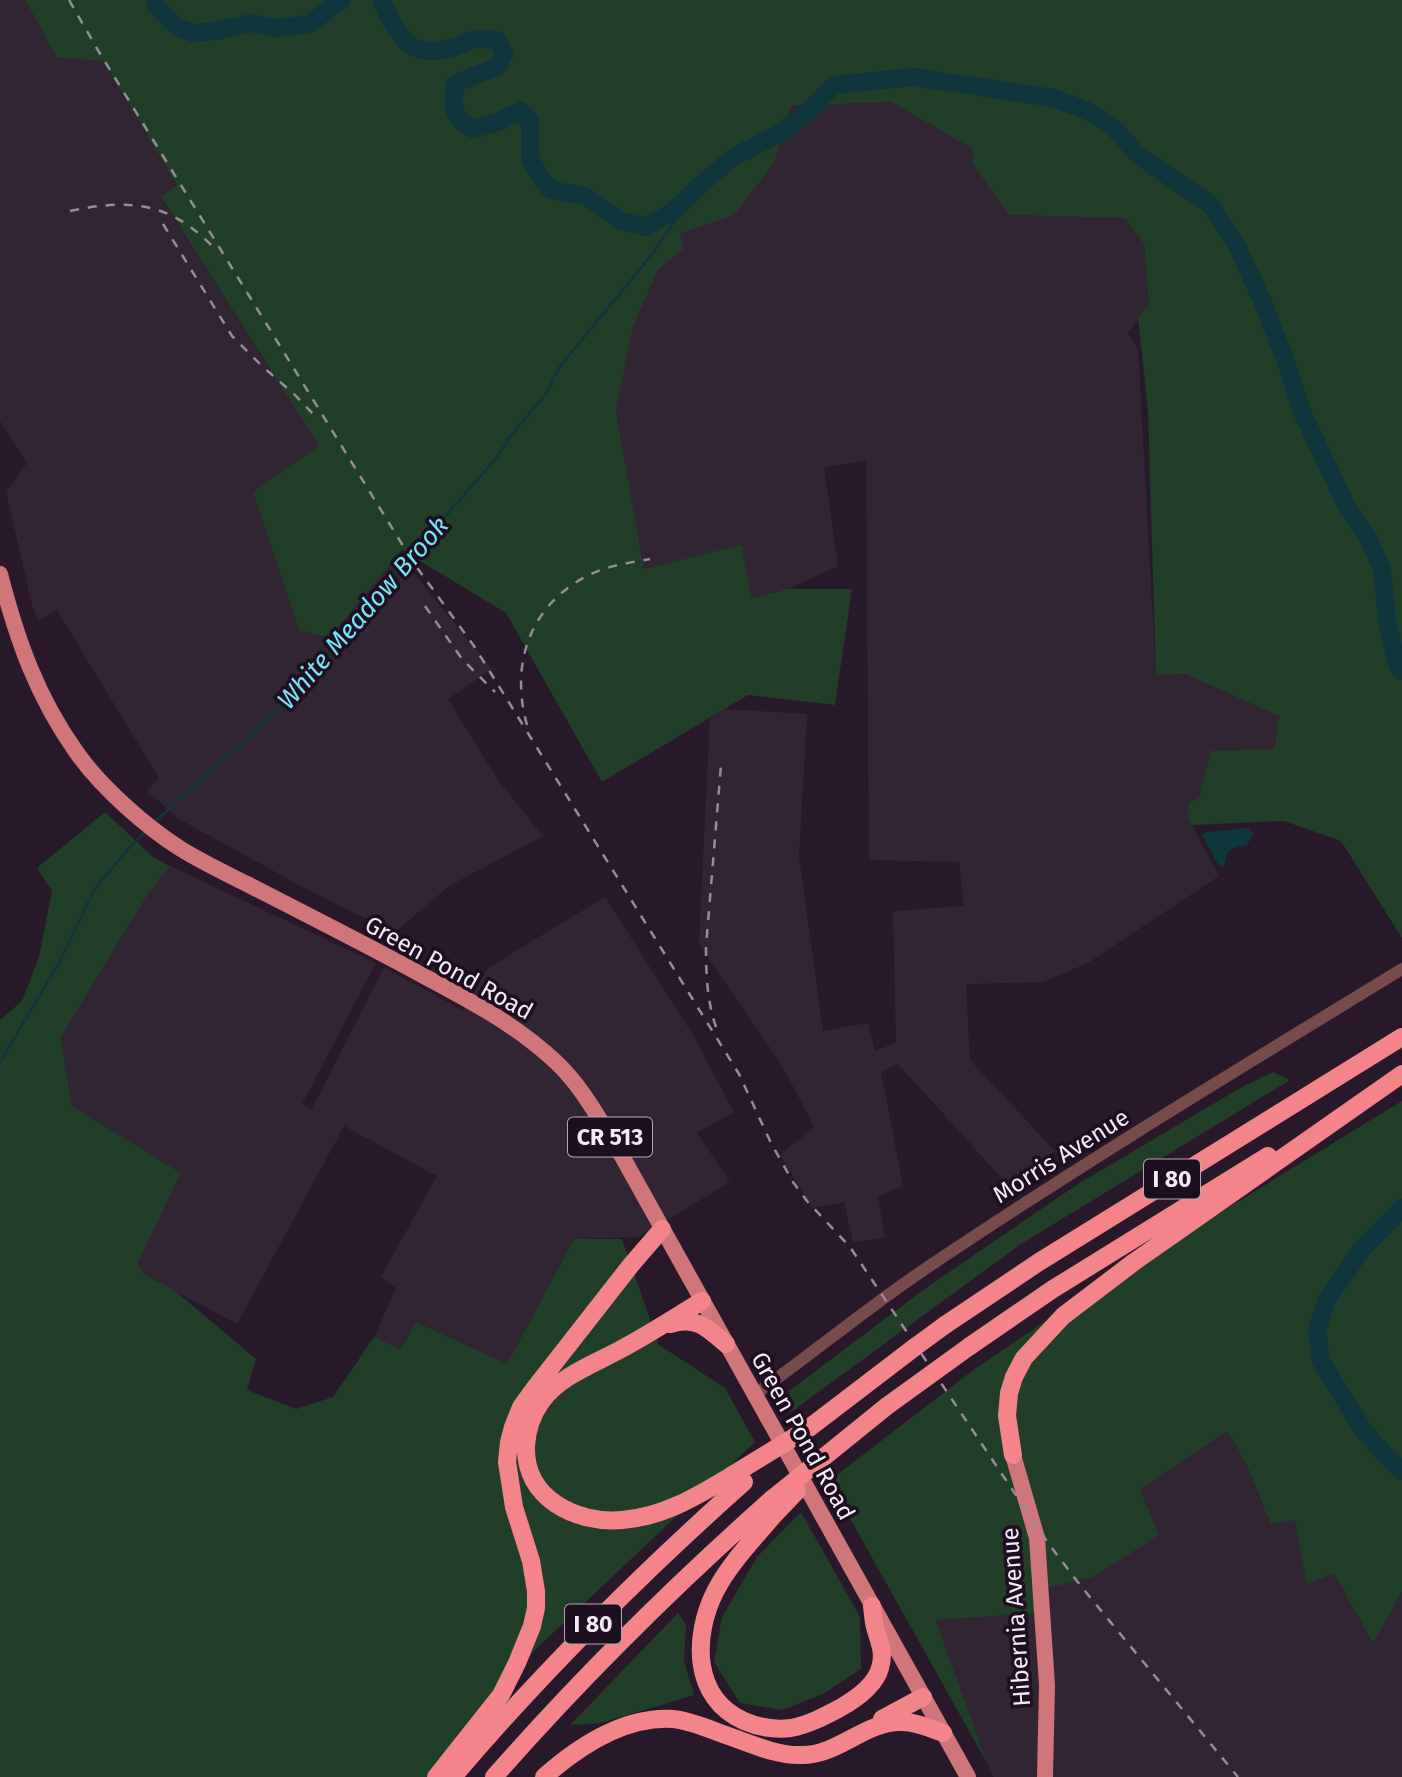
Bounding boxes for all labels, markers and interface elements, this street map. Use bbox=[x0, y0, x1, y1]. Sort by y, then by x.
water label: White Meadow Brook bbox=[271, 510, 455, 716]
street label: Green Pond Road bbox=[360, 910, 538, 1026]
street label: Morris Avenue bbox=[988, 1103, 1134, 1209]
road number: CR 513 bbox=[568, 1118, 652, 1156]
road number: I 80 bbox=[1144, 1160, 1200, 1198]
street label: Green Pond Road bbox=[745, 1347, 861, 1525]
street label: Hibernia Avenue bbox=[996, 1526, 1036, 1708]
road number: I 80 bbox=[565, 1604, 621, 1644]

